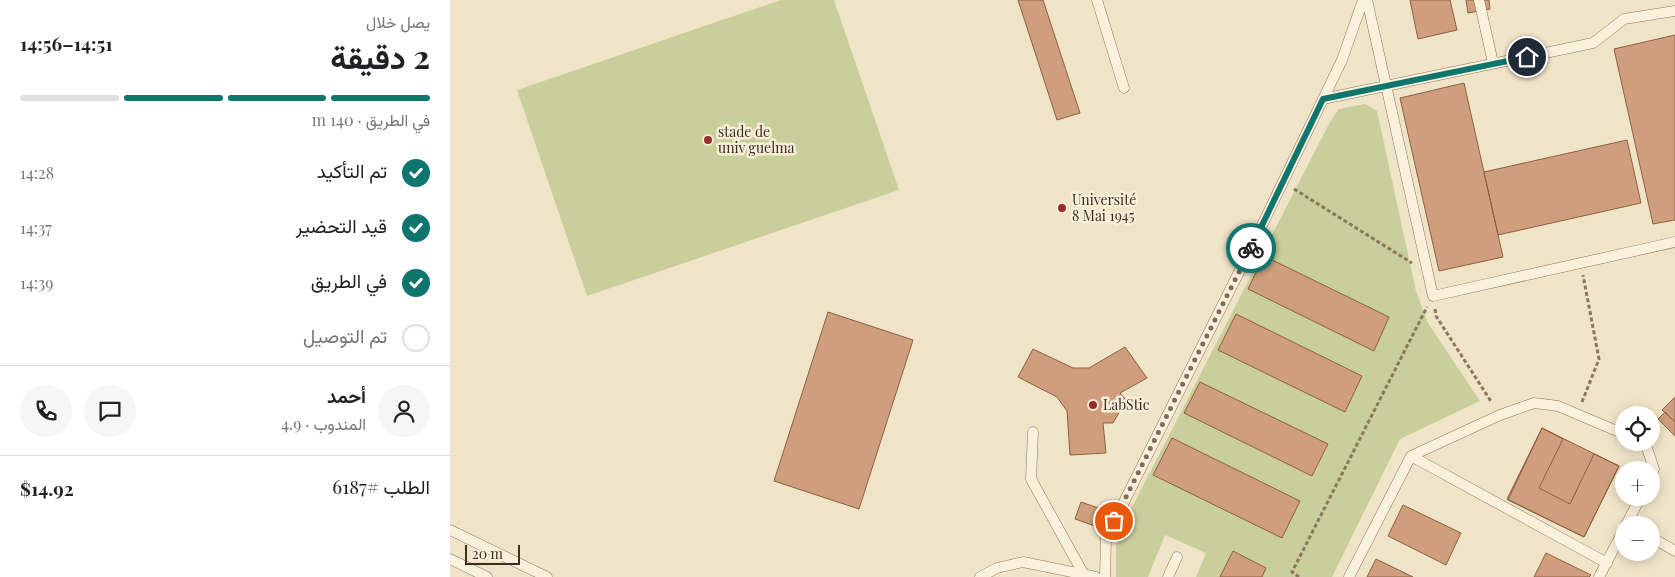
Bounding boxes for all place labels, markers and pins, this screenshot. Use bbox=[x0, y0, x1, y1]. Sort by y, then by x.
pin bbox=[1506, 36, 1548, 78]
place label: stade de univ guelma bbox=[718, 122, 795, 157]
marker: stade de univ guelma bbox=[702, 134, 714, 146]
place label: Université 8 Mai 1945 bbox=[1072, 190, 1136, 225]
marker: Université 8 Mai 1945 bbox=[1056, 202, 1068, 214]
place label: LabStic bbox=[1103, 395, 1150, 414]
marker: LabStic bbox=[1087, 399, 1099, 411]
pin bbox=[1093, 500, 1135, 542]

